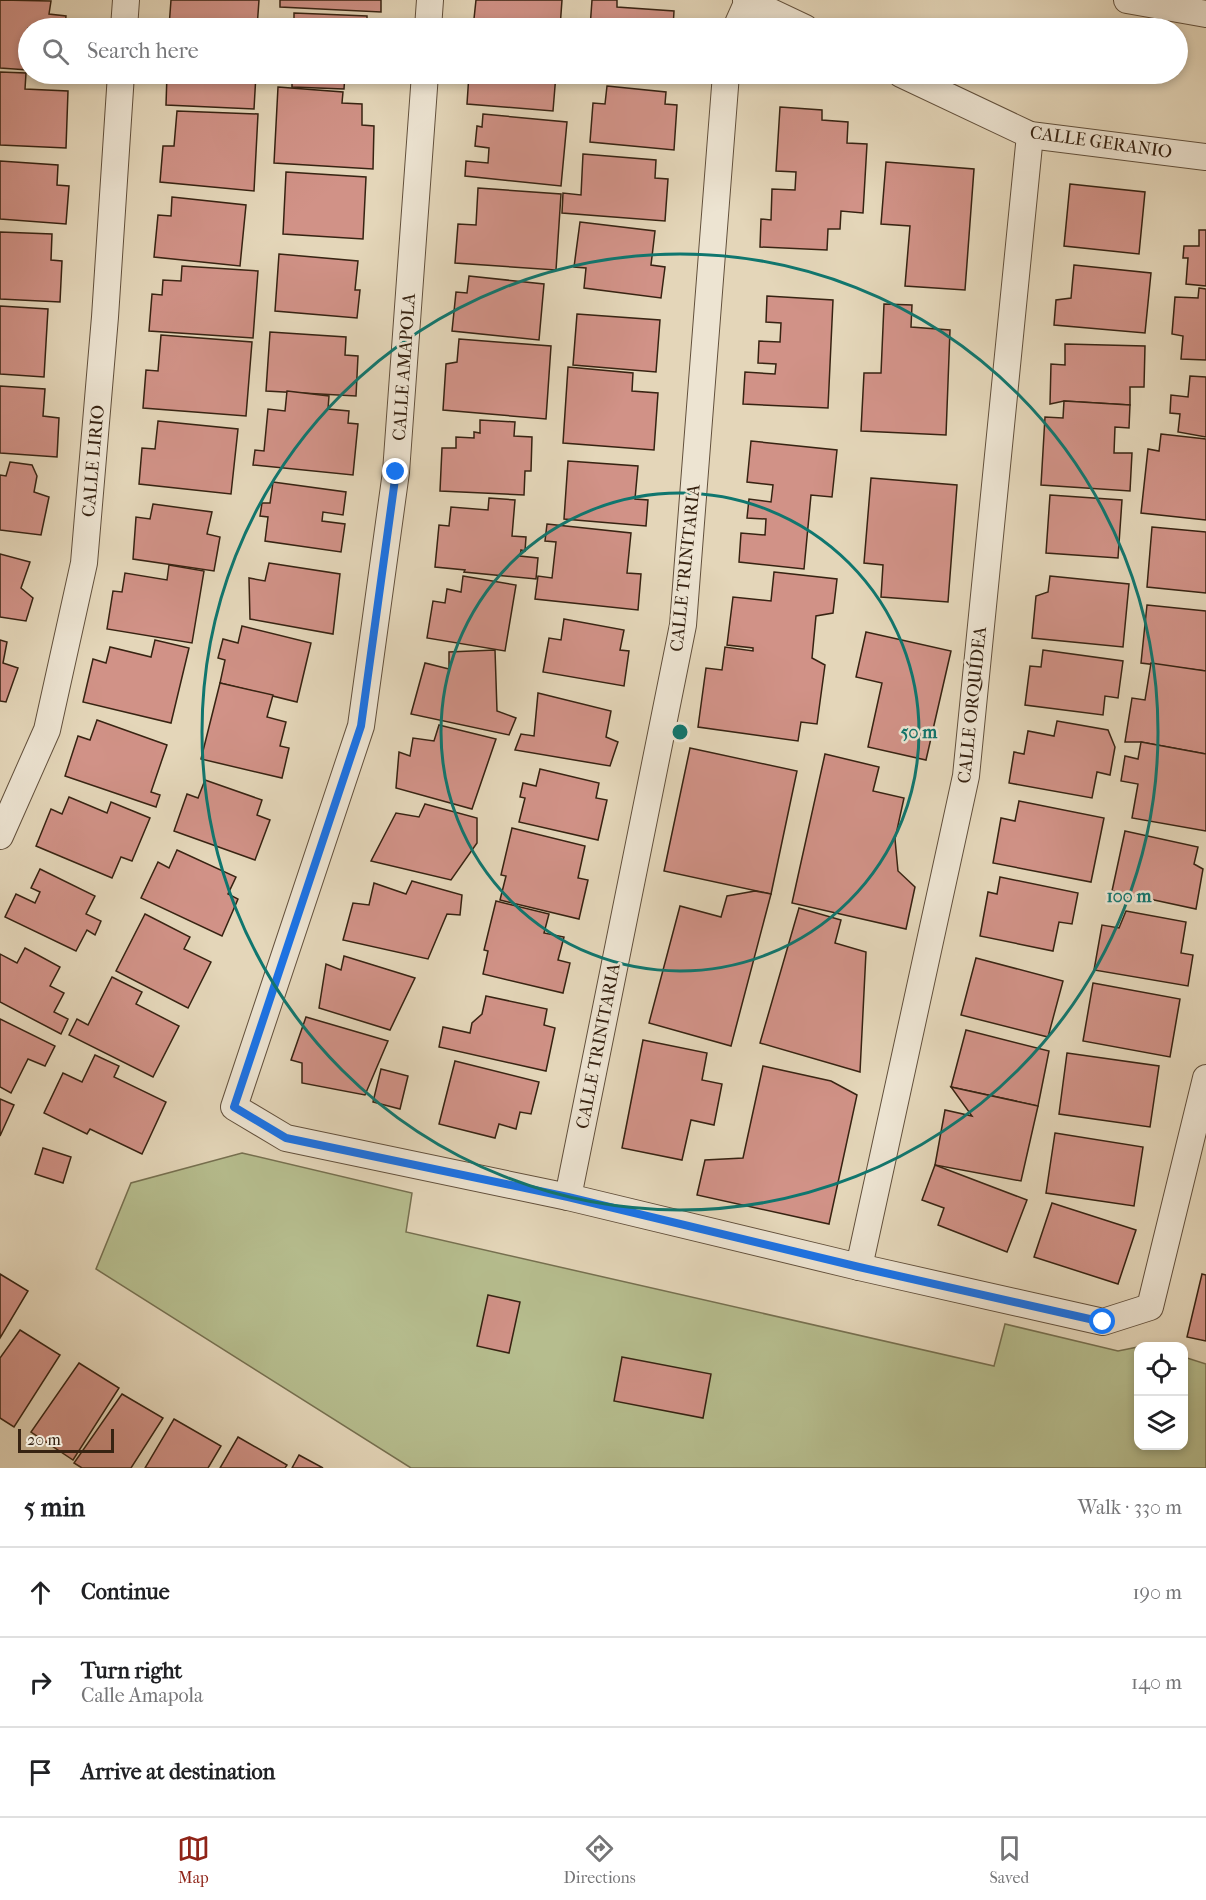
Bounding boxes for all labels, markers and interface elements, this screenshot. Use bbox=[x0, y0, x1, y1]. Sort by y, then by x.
search box bbox=[18, 18, 1188, 84]
icon: search bbox=[39, 35, 72, 68]
text: Search here bbox=[87, 38, 199, 64]
street label: CALLE GERANIO bbox=[1028, 122, 1173, 163]
street label: CALLE AMAPOLA bbox=[389, 292, 420, 442]
street label: CALLE LIRIO bbox=[78, 404, 109, 518]
route end bbox=[382, 458, 408, 484]
street label: CALLE TRINITARIA bbox=[666, 483, 705, 653]
street label: CALLE ORQUÍDEA bbox=[953, 625, 991, 785]
centre of rings bbox=[670, 722, 690, 742]
text: 50 m bbox=[901, 722, 938, 743]
text: 100 m bbox=[1106, 886, 1153, 907]
street label: CALLE TRINITARIA bbox=[572, 961, 625, 1131]
route start bbox=[1089, 1308, 1115, 1334]
map controls bbox=[1134, 1342, 1188, 1450]
button: locate bbox=[1134, 1342, 1188, 1396]
button: layers bbox=[1134, 1396, 1188, 1450]
scale bar bbox=[18, 1426, 114, 1454]
text: 20 m bbox=[27, 1430, 61, 1449]
text: 5 min bbox=[24, 1492, 85, 1523]
text: Walk · 330 m bbox=[1078, 1496, 1182, 1519]
icon: ahead bbox=[24, 1576, 57, 1609]
text: Continue bbox=[81, 1579, 170, 1605]
text: 190 m bbox=[1132, 1581, 1182, 1604]
text: Turn right bbox=[81, 1658, 182, 1684]
icon: right bbox=[24, 1666, 57, 1699]
text: 140 m bbox=[1131, 1671, 1182, 1694]
text: Calle Amapola bbox=[81, 1684, 203, 1707]
icon: arrive bbox=[24, 1756, 57, 1789]
text: Arrive at destination bbox=[81, 1759, 275, 1785]
tab: Map bbox=[177, 1832, 210, 1887]
tab: Directions bbox=[564, 1832, 636, 1887]
tab: Saved bbox=[989, 1832, 1029, 1887]

